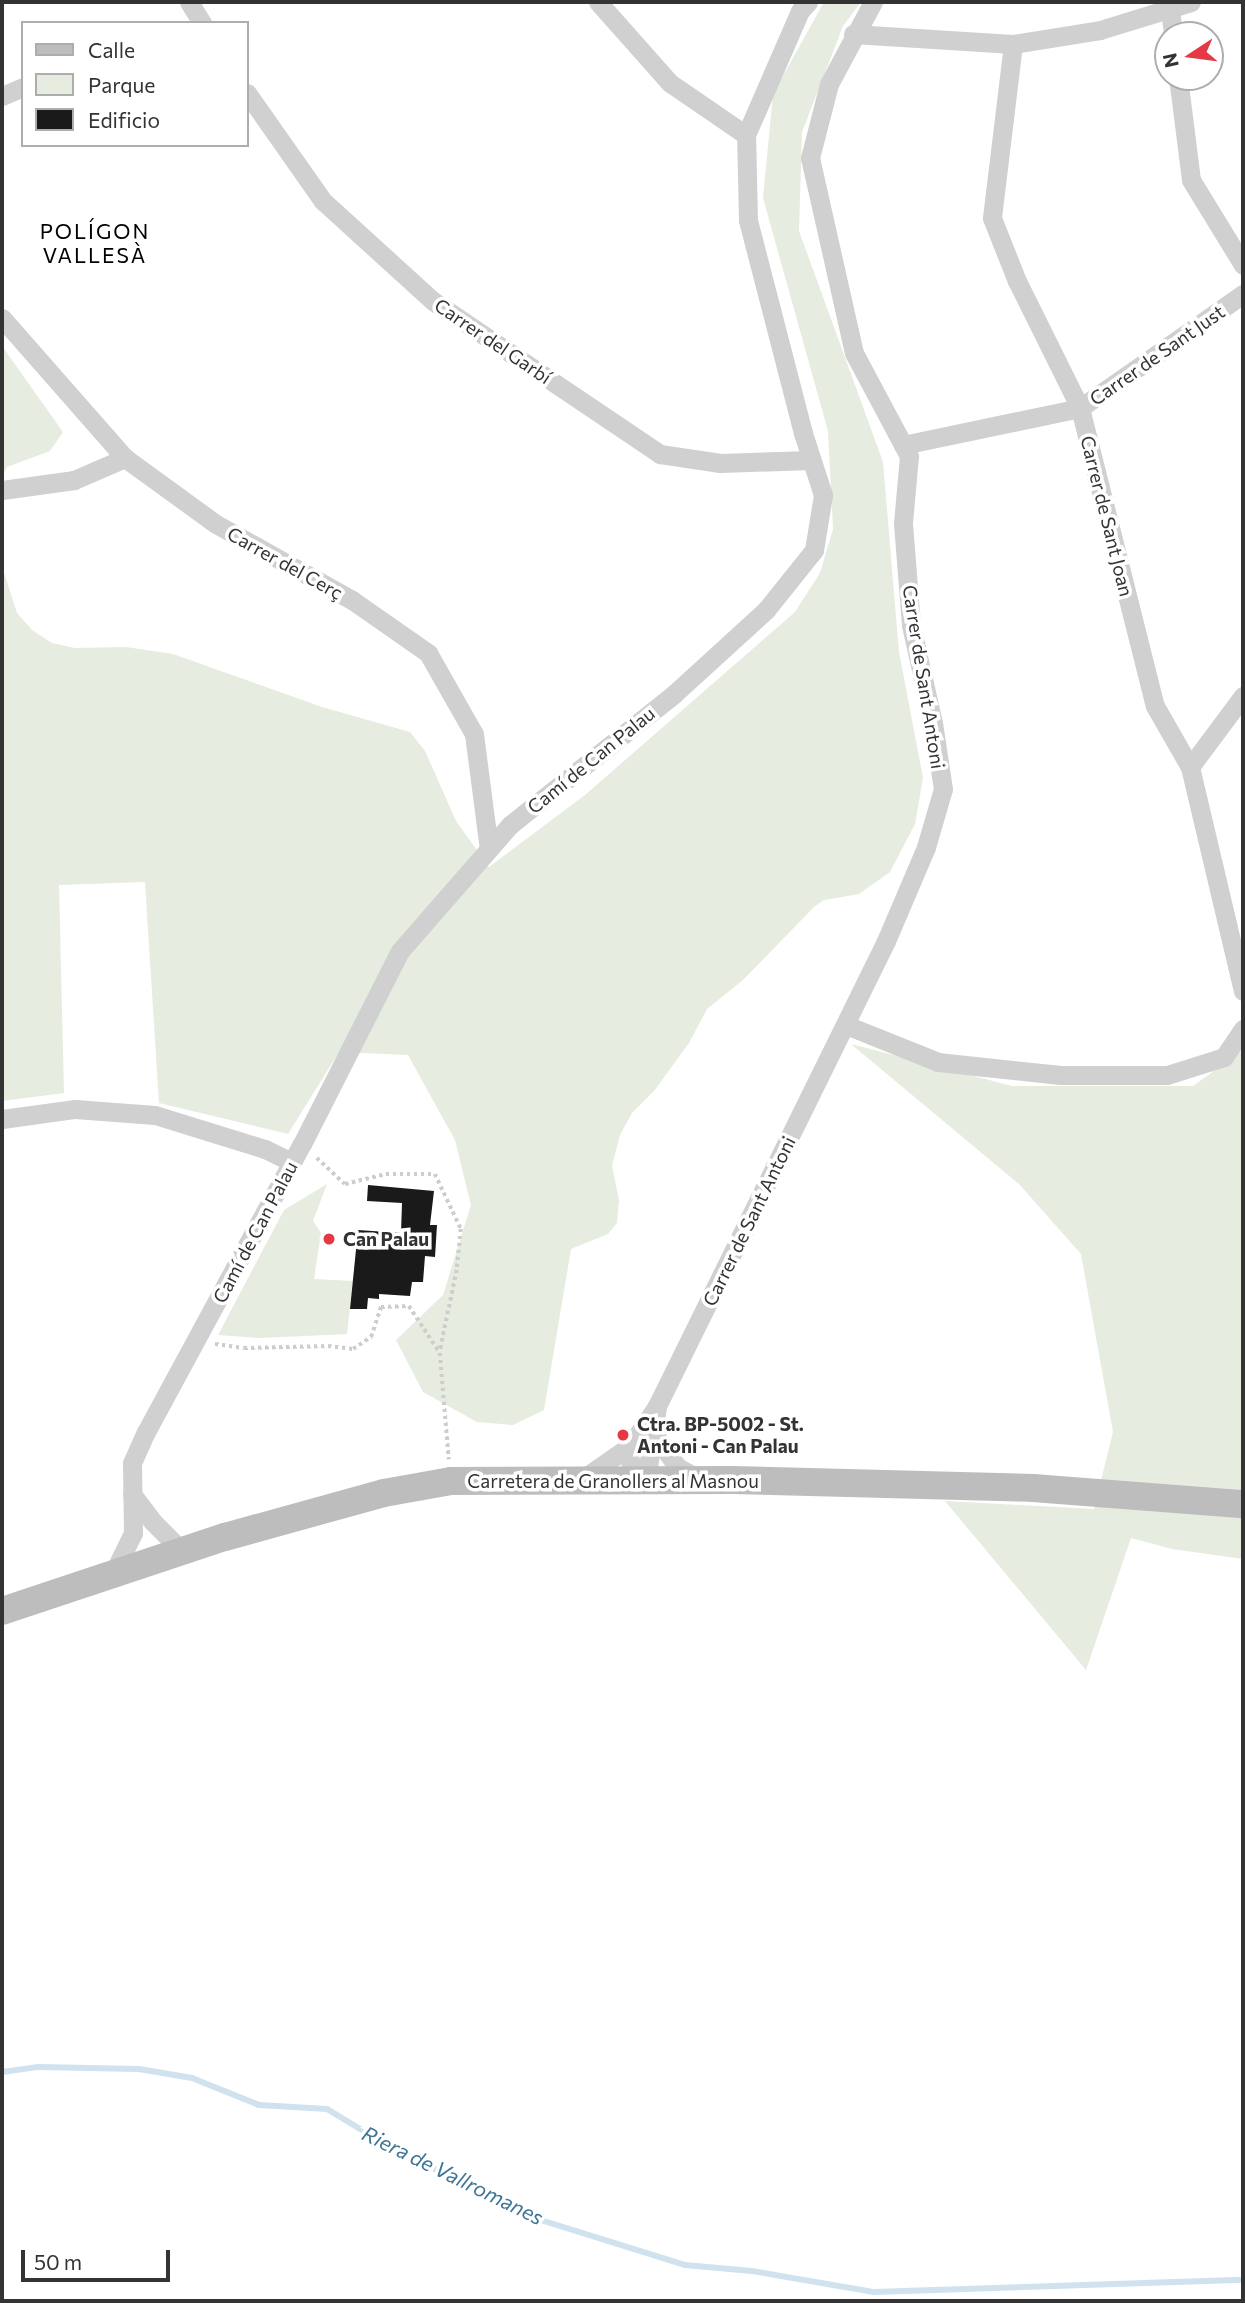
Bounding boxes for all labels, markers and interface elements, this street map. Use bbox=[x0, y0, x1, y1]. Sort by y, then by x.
legend bbox=[21, 21, 248, 147]
north arrow bbox=[1154, 21, 1224, 91]
text: Calle bbox=[88, 37, 135, 62]
text: N bbox=[1157, 51, 1183, 70]
text: Parque bbox=[88, 72, 155, 97]
text: Edificio bbox=[88, 107, 160, 132]
district label: POLÍGON VALLESÀ bbox=[41, 218, 149, 268]
street label: Carrer del Garbí bbox=[430, 293, 556, 389]
street label: Carrer de Sant Just bbox=[1085, 300, 1229, 410]
street label: Carrer de Sant Joan bbox=[1076, 433, 1138, 599]
street label: Carrer del Cerç bbox=[223, 522, 347, 604]
street label: Carrer de Sant Antoni bbox=[898, 583, 950, 771]
street label: Camí de Can Palau bbox=[523, 702, 659, 818]
street label: Carrer de Sant Antoni bbox=[698, 1132, 800, 1310]
street label: Camí de Can Palau bbox=[208, 1157, 302, 1307]
place label: Can Palau bbox=[343, 1228, 429, 1250]
marker: Can Palau bbox=[321, 1231, 337, 1247]
place label: Ctra. BP-5002 - St. Antoni - Can Palau bbox=[637, 1413, 804, 1457]
marker: Ctra. BP-5002 - St. Antoni - Can Palau bbox=[615, 1427, 631, 1443]
street label: Carretera de Granollers al Masnou bbox=[467, 1470, 759, 1492]
water label: Riera de Vallromanes bbox=[358, 2120, 548, 2230]
scale bar bbox=[24, 2236, 173, 2280]
text: 50 m bbox=[34, 2249, 82, 2274]

